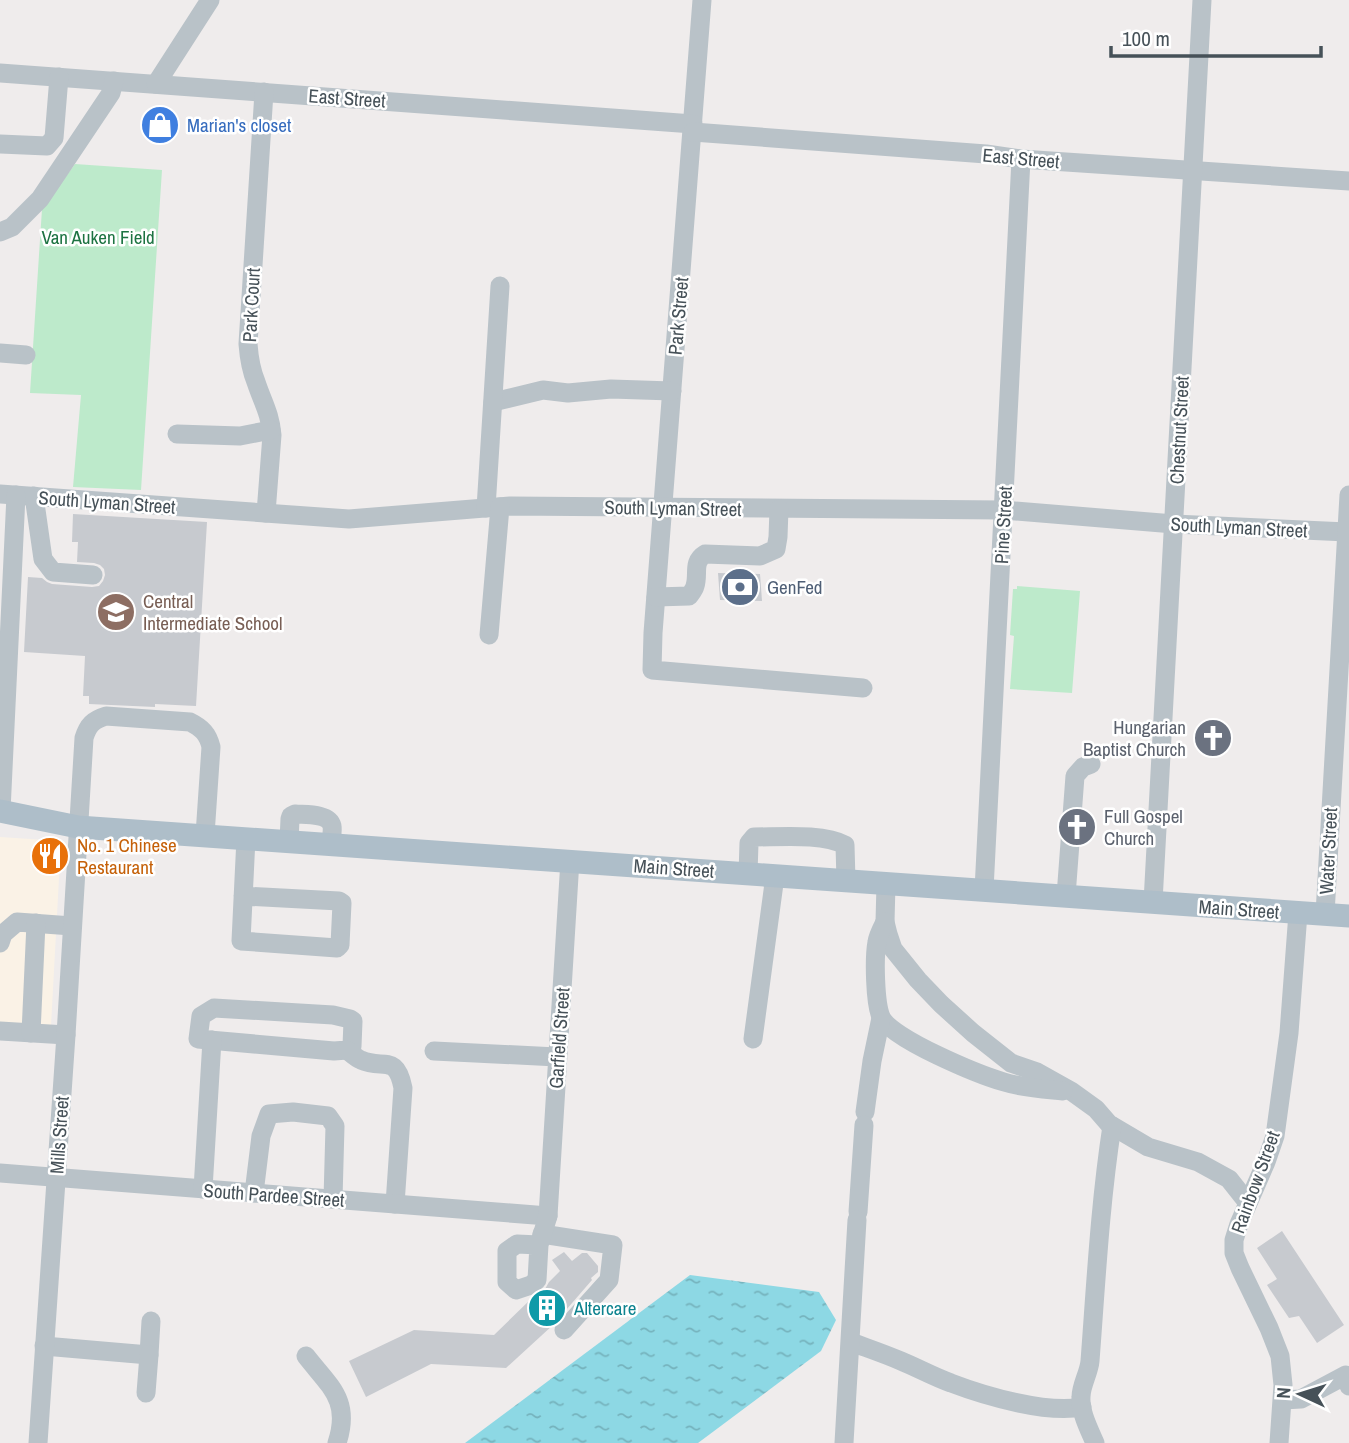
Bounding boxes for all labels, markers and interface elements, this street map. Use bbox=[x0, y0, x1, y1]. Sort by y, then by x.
scale bar bbox=[1111, 14, 1321, 58]
text: 100 m bbox=[1122, 24, 1170, 53]
street label: East Street bbox=[308, 82, 387, 114]
shop icon: Marian's closet bbox=[139, 104, 181, 146]
place label: Marian's closet bbox=[187, 112, 292, 138]
street label: East Street bbox=[981, 142, 1061, 174]
park label: Van Auken Field bbox=[41, 224, 155, 250]
street label: Park Court bbox=[236, 266, 266, 343]
street label: Park Street bbox=[662, 275, 694, 356]
street label: Chestnut Street bbox=[1163, 375, 1195, 485]
street label: South Lyman Street bbox=[38, 484, 177, 520]
street label: Pine Street bbox=[988, 485, 1018, 565]
street label: South Lyman Street bbox=[604, 494, 742, 522]
street label: South Lyman Street bbox=[1170, 510, 1309, 544]
bank icon: GenFed bbox=[719, 566, 761, 608]
place label: GenFed bbox=[767, 574, 823, 600]
place label: Central Intermediate School bbox=[143, 588, 282, 636]
school or university icon: Central Intermediate School bbox=[95, 591, 137, 633]
place label: Hungarian Baptist Church bbox=[1083, 714, 1186, 762]
church icon: Hungarian Baptist Church bbox=[1192, 717, 1234, 759]
place label: Full Gospel Church bbox=[1104, 803, 1183, 851]
church icon: Full Gospel Church bbox=[1056, 806, 1098, 848]
street label: Water Street bbox=[1313, 806, 1343, 895]
place label: No. 1 Chinese Restaurant bbox=[77, 832, 177, 880]
restaurant icon: No. 1 Chinese Restaurant bbox=[29, 835, 71, 877]
street label: Main Street bbox=[633, 852, 716, 884]
street label: Main Street bbox=[1198, 893, 1281, 925]
street label: Garfield Street bbox=[542, 986, 576, 1089]
street label: Mills Street bbox=[43, 1095, 75, 1175]
street label: Rainbow Street bbox=[1224, 1126, 1286, 1237]
street label: South Pardee Street bbox=[203, 1177, 346, 1213]
building icon: Altercare bbox=[526, 1287, 568, 1329]
place label: Altercare bbox=[573, 1295, 636, 1321]
north arrow bbox=[1265, 1359, 1335, 1429]
text: N bbox=[1270, 1386, 1296, 1399]

